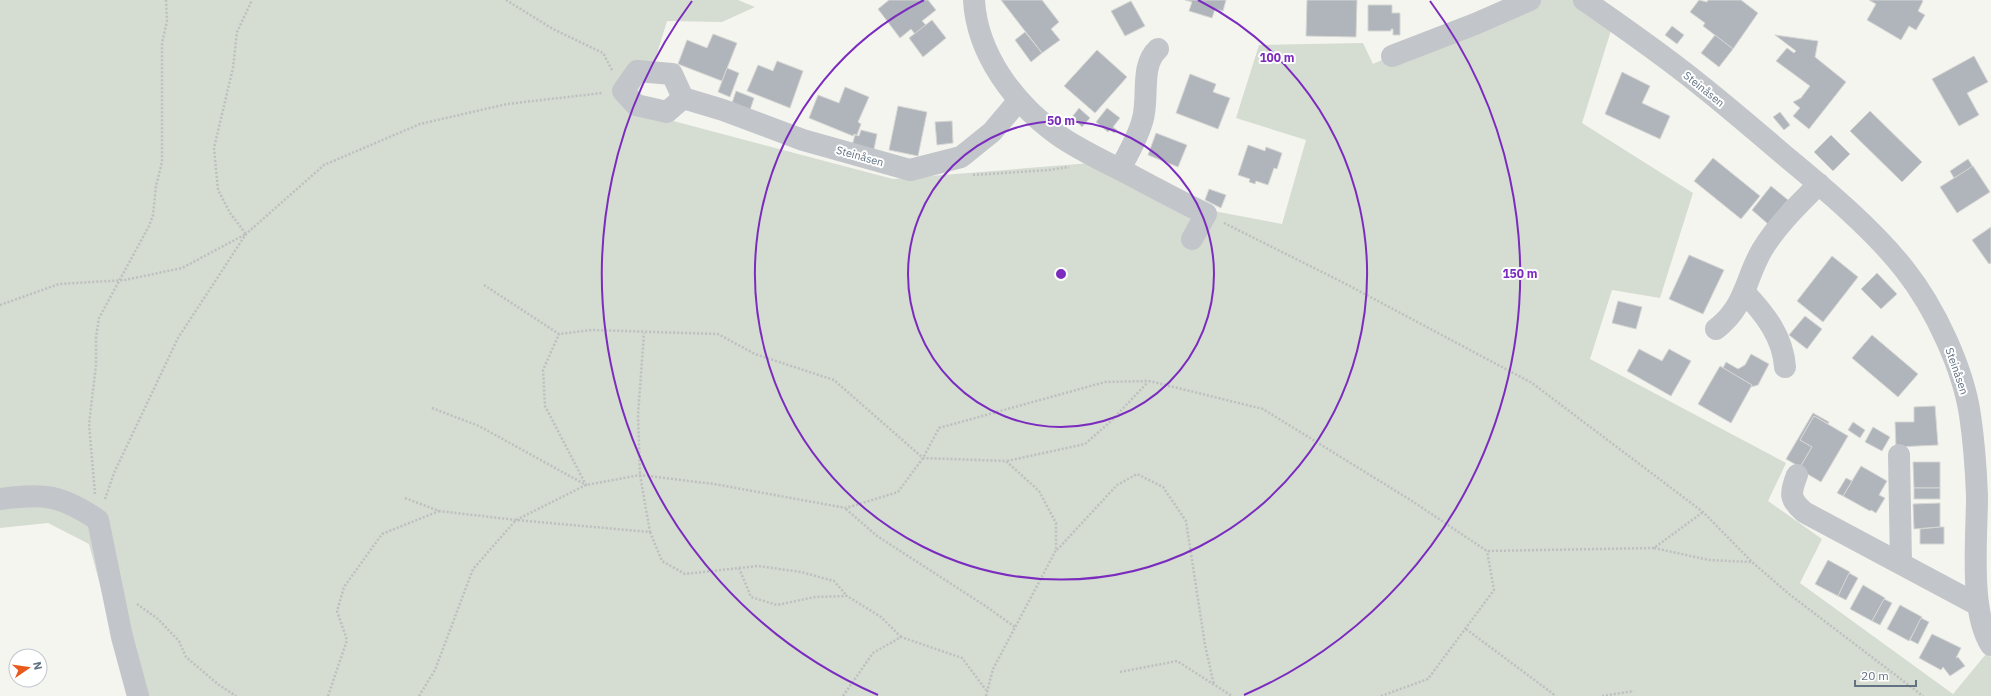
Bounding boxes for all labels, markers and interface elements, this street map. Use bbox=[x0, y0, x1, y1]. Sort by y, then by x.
text: 100 m bbox=[1259, 50, 1295, 65]
street label: Steinåsen bbox=[1681, 68, 1727, 110]
text: 50 m bbox=[1047, 113, 1075, 128]
street label: Steinåsen bbox=[835, 143, 885, 169]
text: 150 m bbox=[1502, 266, 1538, 281]
centre of rings bbox=[1054, 267, 1068, 281]
street label: Steinåsen bbox=[1942, 346, 1972, 396]
north arrow bbox=[8, 648, 48, 688]
text: N bbox=[30, 660, 45, 671]
scale bar bbox=[1855, 662, 1916, 688]
text: 20 m bbox=[1861, 668, 1889, 683]

